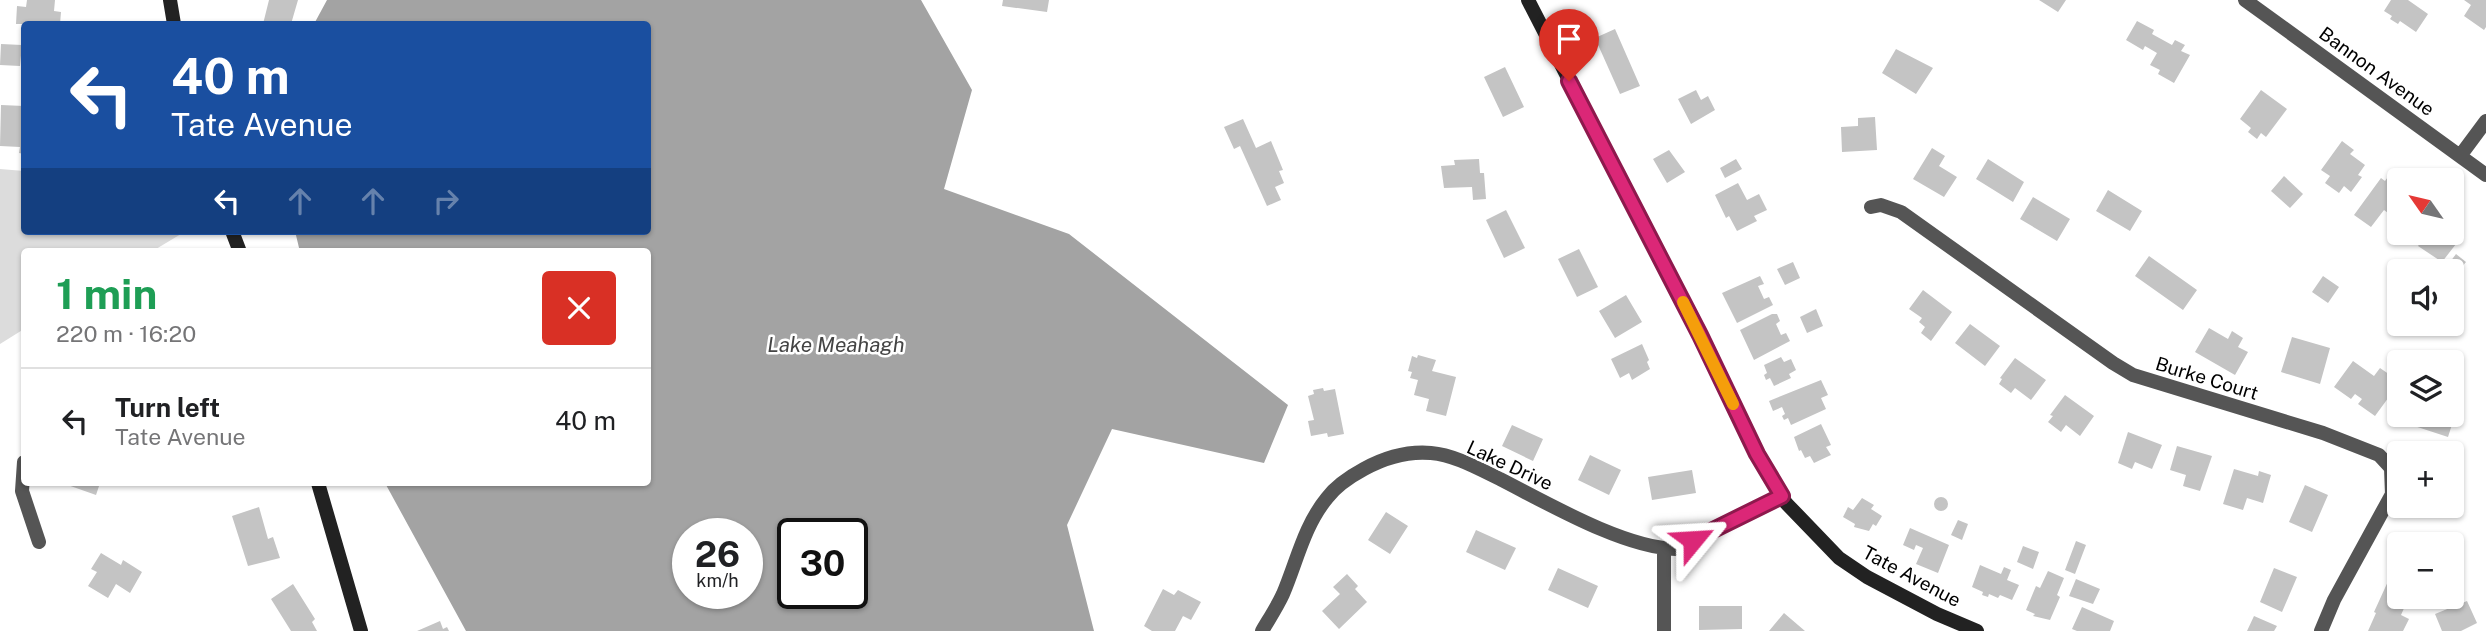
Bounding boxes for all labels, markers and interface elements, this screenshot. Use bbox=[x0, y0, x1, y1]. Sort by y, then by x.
pin bbox=[1539, 9, 1599, 81]
icon: arrive bbox=[1550, 20, 1588, 58]
street label: Bannon Avenue bbox=[2315, 22, 2439, 120]
text: 40 m bbox=[171, 47, 290, 105]
icon: left bbox=[56, 49, 147, 140]
text: Tate Avenue bbox=[171, 106, 353, 143]
north arrow bbox=[2387, 168, 2464, 245]
map controls bbox=[2387, 168, 2464, 609]
icon: left bbox=[208, 182, 246, 220]
icon: ahead bbox=[281, 182, 319, 220]
icon: ahead bbox=[354, 182, 392, 220]
icon: right bbox=[427, 182, 465, 220]
button: sound bbox=[2387, 259, 2464, 336]
text: 1 min bbox=[56, 269, 157, 318]
button: close bbox=[542, 271, 616, 345]
text: 220 m · 16:20 bbox=[56, 320, 196, 347]
water label: Lake Meahagh bbox=[767, 332, 905, 357]
button: layers bbox=[2387, 350, 2464, 427]
street label: Burke Court bbox=[2153, 352, 2261, 404]
text: Turn left bbox=[115, 392, 220, 423]
icon: left bbox=[56, 402, 94, 440]
text: 40 m bbox=[555, 405, 616, 436]
text: Tate Avenue bbox=[115, 423, 246, 450]
street label: Lake Drive bbox=[1464, 436, 1556, 494]
button: + bbox=[2387, 441, 2464, 518]
position arrow bbox=[1656, 503, 1730, 577]
speed limit sign: 30 bbox=[777, 518, 868, 609]
button: − bbox=[2387, 532, 2464, 609]
text: 26 bbox=[695, 534, 740, 575]
street label: Tate Avenue bbox=[1859, 541, 1965, 611]
text: km/h bbox=[696, 570, 739, 591]

